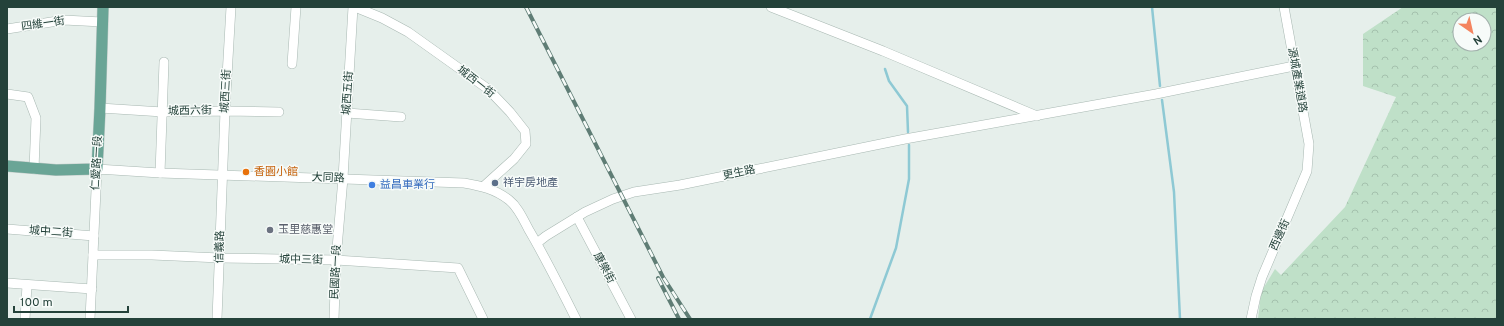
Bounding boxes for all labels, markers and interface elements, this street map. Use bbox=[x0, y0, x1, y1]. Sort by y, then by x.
north arrow bbox=[1452, 12, 1492, 52]
street label: 四維一街 bbox=[20, 14, 66, 34]
text: N bbox=[1470, 31, 1484, 47]
street label: 源城產業道路 bbox=[1284, 46, 1310, 114]
street label: 城西一街 bbox=[454, 63, 498, 101]
street label: 城西三街 bbox=[218, 69, 234, 113]
street label: 城西五街 bbox=[339, 71, 357, 115]
street label: 城西六街 bbox=[168, 104, 212, 118]
street label: 仁愛路一段 bbox=[89, 135, 105, 191]
street label: 更生路 bbox=[721, 163, 757, 183]
place label: 香園小館 bbox=[254, 165, 298, 179]
marker: 香園小館 bbox=[241, 167, 251, 177]
street label: 大同路 bbox=[311, 170, 345, 186]
place label: 祥宇房地產 bbox=[503, 176, 558, 190]
place label: 益昌車業行 bbox=[380, 178, 435, 192]
marker: 祥宇房地產 bbox=[490, 178, 500, 188]
marker: 益昌車業行 bbox=[367, 180, 377, 190]
street label: 西邊街 bbox=[1267, 217, 1293, 253]
street label: 城中二街 bbox=[29, 223, 73, 241]
place label: 玉里慈惠堂 bbox=[278, 223, 333, 237]
marker: 玉里慈惠堂 bbox=[265, 225, 275, 235]
street label: 信義路 bbox=[212, 230, 228, 264]
street label: 民國路一段 bbox=[328, 244, 344, 300]
street label: 康樂街 bbox=[590, 250, 618, 286]
street label: 城中三街 bbox=[279, 253, 323, 267]
scale bar bbox=[14, 288, 128, 314]
text: 100 m bbox=[20, 295, 53, 311]

